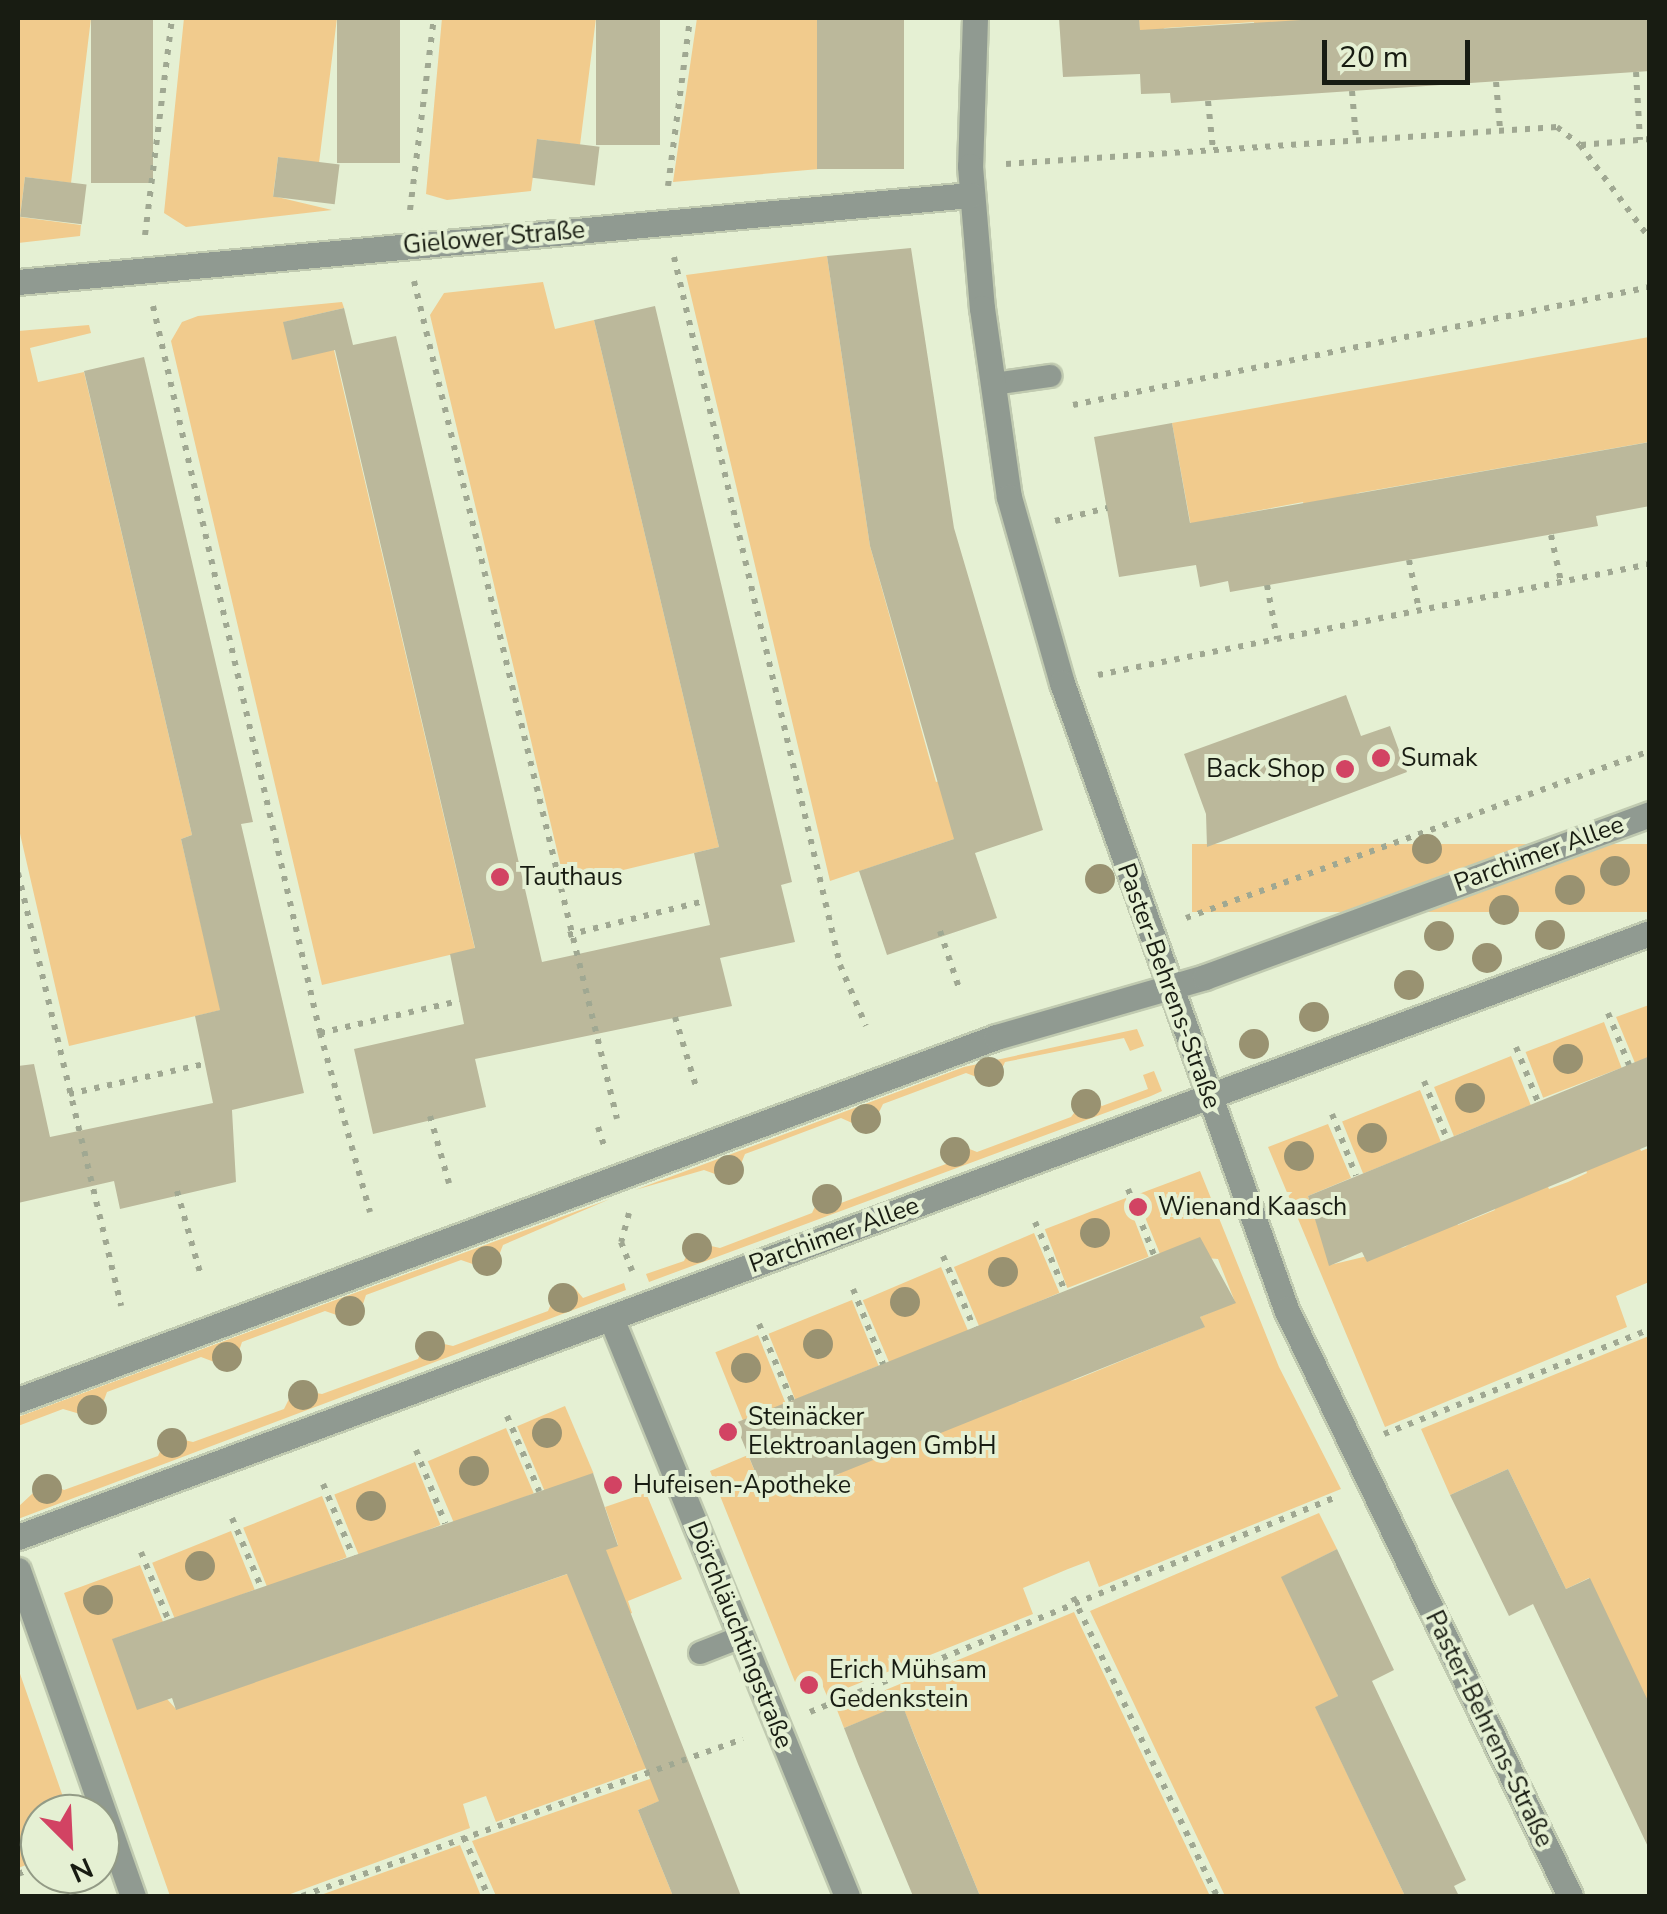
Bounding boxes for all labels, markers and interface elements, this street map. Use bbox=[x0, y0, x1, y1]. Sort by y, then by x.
scale bar bbox=[1327, 20, 1474, 82]
text: 20 m bbox=[1339, 37, 1408, 78]
street label: Gielower Straße bbox=[402, 215, 586, 261]
place label: Sumak bbox=[1401, 743, 1478, 773]
marker: Sumak bbox=[1370, 747, 1392, 769]
place label: Back Shop bbox=[1206, 754, 1325, 784]
marker: Back Shop bbox=[1334, 758, 1356, 780]
street label: Parchimer Allee bbox=[1450, 809, 1628, 899]
street label: Paster-Behrens-Straße bbox=[1111, 859, 1227, 1113]
place label: Tauthaus bbox=[520, 862, 623, 892]
marker: Tauthaus bbox=[489, 866, 511, 888]
street label: Parchimer Allee bbox=[745, 1190, 923, 1280]
place label: Wienand Kaasch bbox=[1158, 1192, 1347, 1222]
marker: Wienand Kaasch bbox=[1127, 1196, 1149, 1218]
place label: Steinäcker Elektroanlagen GmbH bbox=[748, 1403, 997, 1462]
marker: Steinäcker Elektroanlagen GmbH bbox=[717, 1421, 739, 1443]
place label: Hufeisen-Apotheke bbox=[633, 1470, 851, 1500]
marker: Hufeisen-Apotheke bbox=[602, 1474, 624, 1496]
street label: Dörchläuchtingstraße bbox=[681, 1517, 799, 1753]
street label: Paster-Behrens-Straße bbox=[1419, 1606, 1559, 1852]
place label: Erich Mühsam Gedenkstein bbox=[829, 1656, 987, 1715]
marker: Erich Mühsam Gedenkstein bbox=[798, 1674, 820, 1696]
north arrow bbox=[20, 1794, 120, 1894]
text: N bbox=[64, 1848, 99, 1891]

